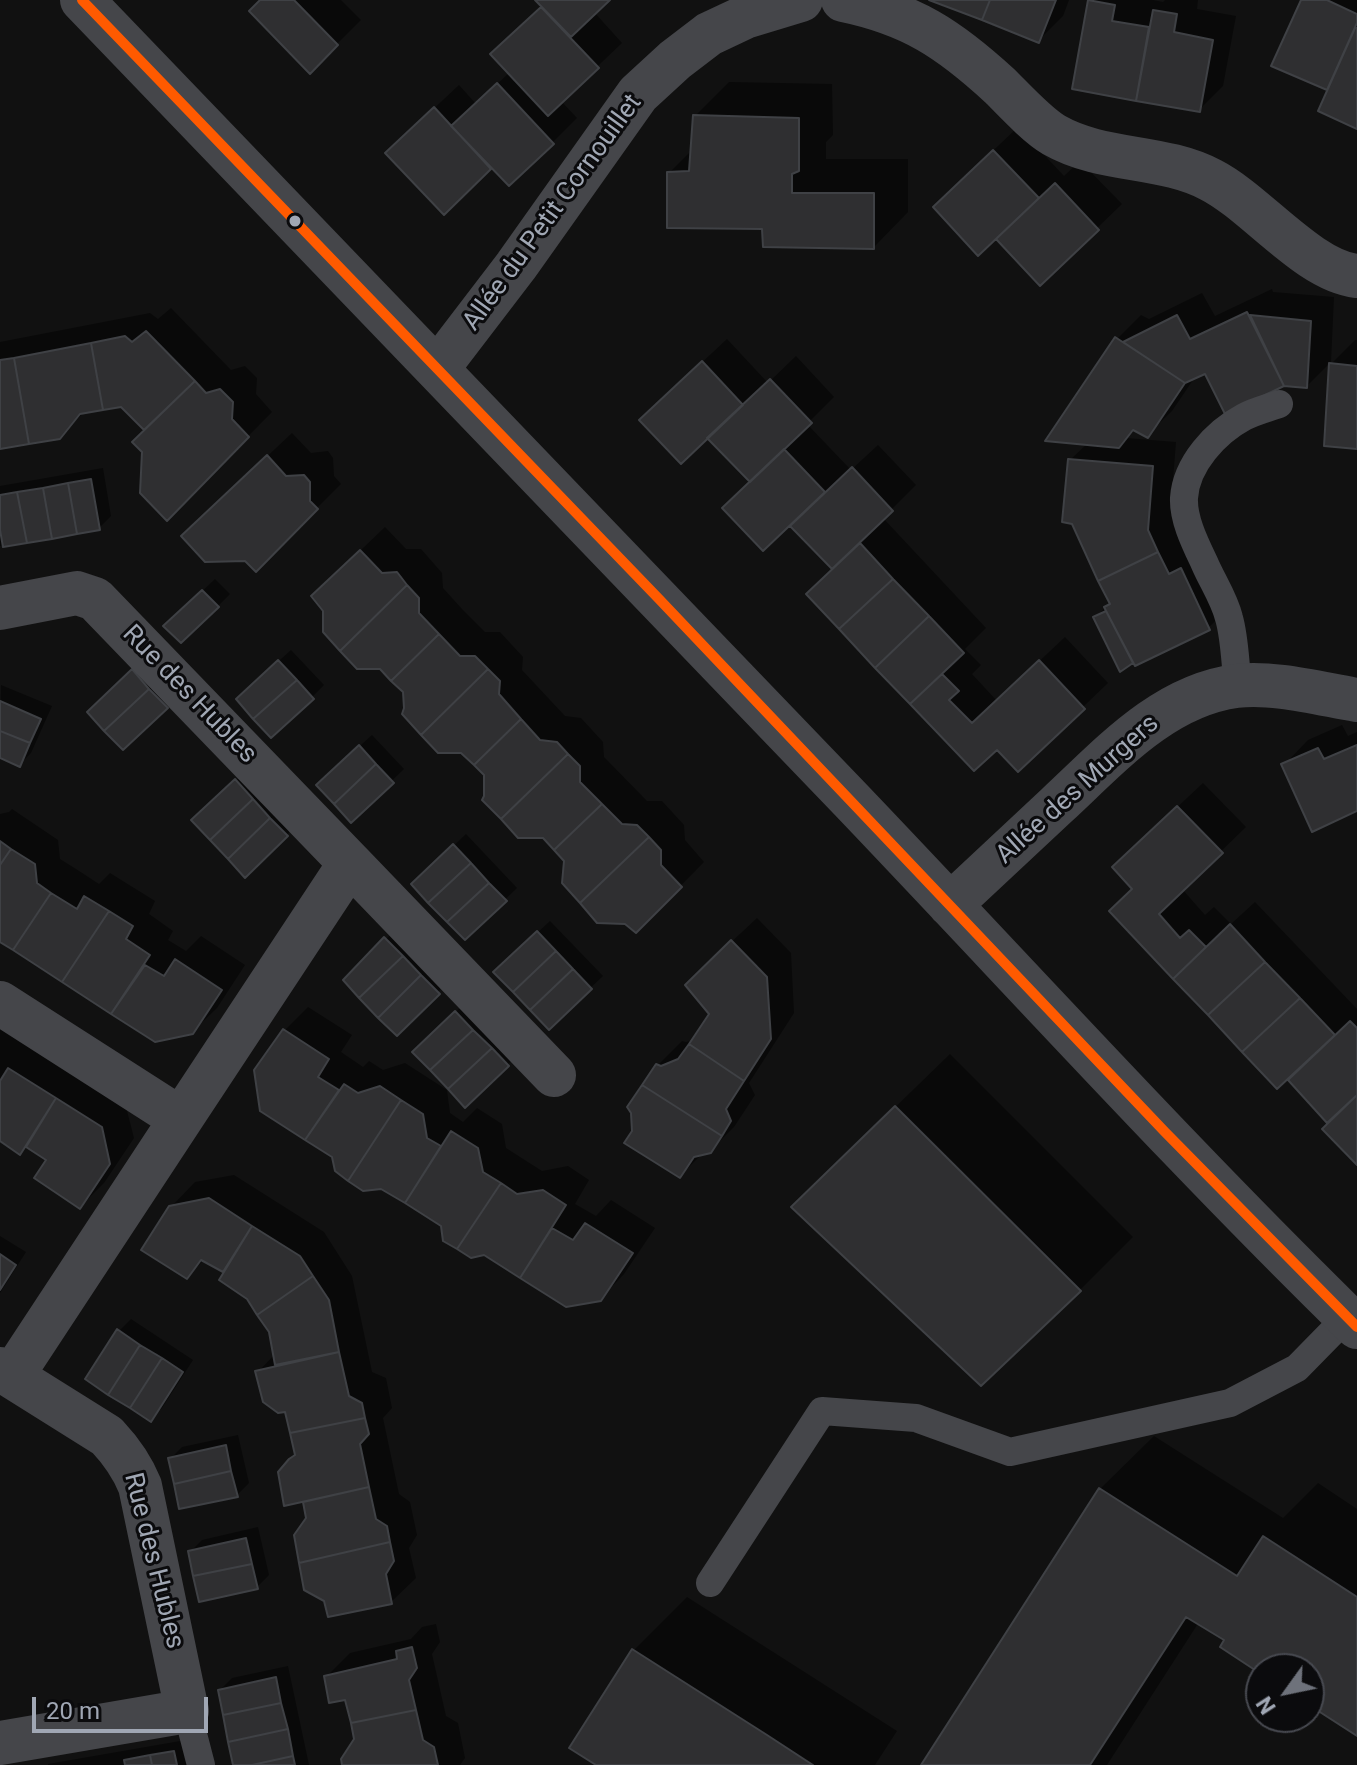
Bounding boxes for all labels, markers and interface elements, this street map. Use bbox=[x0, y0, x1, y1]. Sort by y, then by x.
street label: Allée du Petit Cornouillet bbox=[457, 89, 649, 337]
unlabelled marker bbox=[287, 213, 303, 229]
street label: Rue des Hubles bbox=[115, 619, 263, 771]
street label: Allée des Murgers bbox=[990, 709, 1166, 871]
street label: Rue des Hubles bbox=[116, 1470, 190, 1652]
north arrow bbox=[1245, 1653, 1325, 1733]
scale bar bbox=[36, 1681, 212, 1731]
text: N bbox=[1251, 1692, 1281, 1719]
text: 20 m bbox=[46, 1697, 100, 1725]

